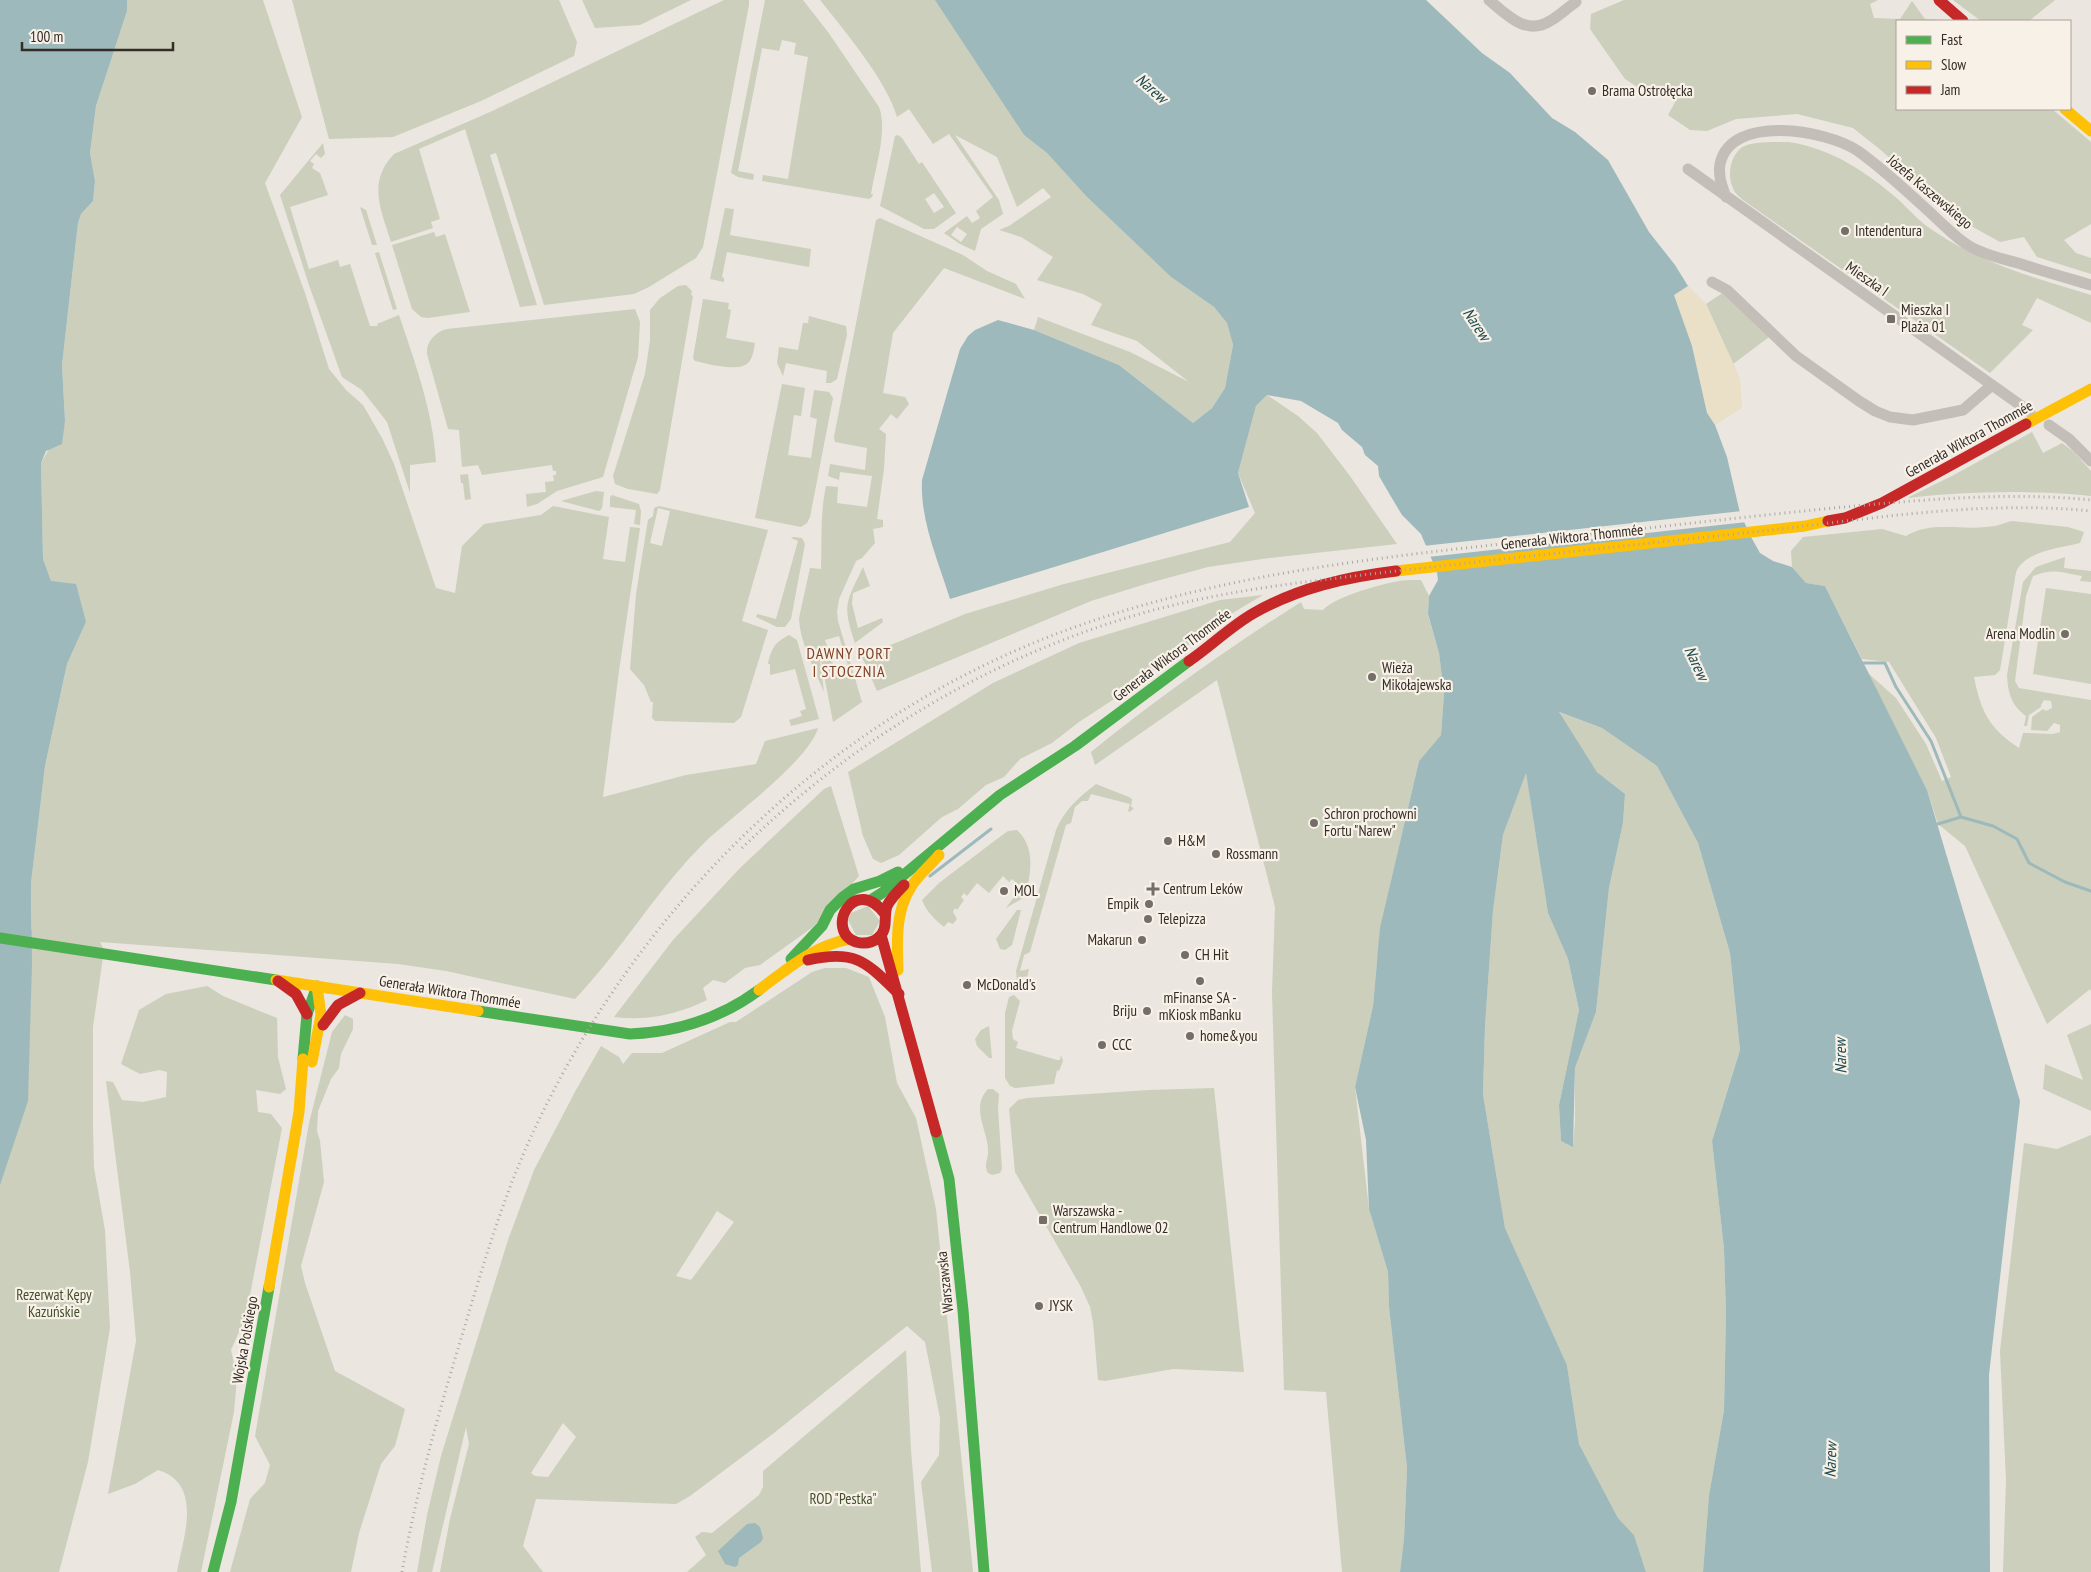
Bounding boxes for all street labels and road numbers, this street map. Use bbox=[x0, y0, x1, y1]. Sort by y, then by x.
street label: Józefa Kaszewskiego bbox=[1883, 150, 1977, 233]
street label: Mieszka I bbox=[1842, 257, 1892, 300]
street label: Generała Wiktora Thommée bbox=[1902, 396, 2036, 482]
street label: Generała Wiktora Thommée bbox=[1500, 520, 1644, 553]
street label: Generała Wiktora Thommée bbox=[1109, 604, 1235, 705]
street label: Generała Wiktora Thommée bbox=[378, 971, 522, 1012]
street label: Warszawska bbox=[932, 1250, 957, 1314]
street label: Wojska Polskiego bbox=[227, 1295, 262, 1385]

